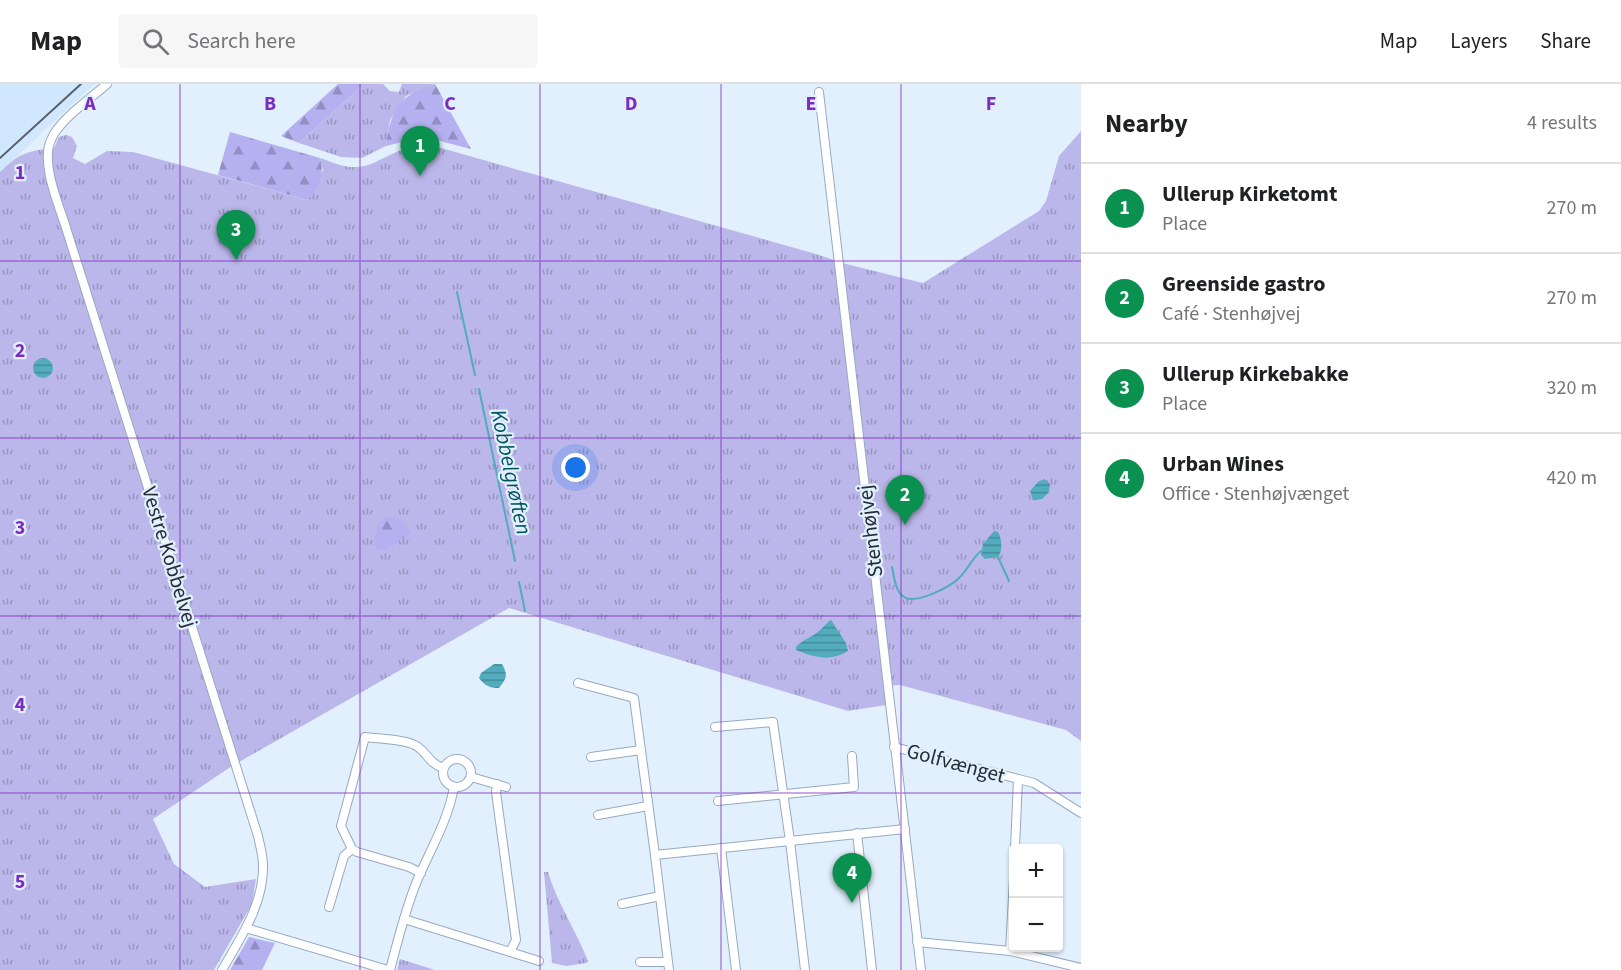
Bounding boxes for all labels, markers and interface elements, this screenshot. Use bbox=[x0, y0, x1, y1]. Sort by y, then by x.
search box bbox=[118, 14, 538, 68]
text: Map bbox=[30, 21, 82, 61]
icon: search bbox=[139, 25, 172, 58]
text: Search here bbox=[187, 25, 296, 57]
text: Map bbox=[1380, 26, 1417, 56]
text: Layers bbox=[1450, 26, 1507, 56]
text: Share bbox=[1540, 26, 1591, 56]
text: A bbox=[83, 90, 96, 118]
text: B bbox=[264, 90, 276, 118]
text: C bbox=[444, 90, 456, 118]
text: D bbox=[625, 90, 637, 118]
text: E bbox=[806, 90, 816, 118]
text: F bbox=[986, 90, 996, 118]
text: Nearby bbox=[1105, 105, 1188, 142]
text: 4 results bbox=[1527, 109, 1597, 137]
pin: 1 bbox=[400, 126, 440, 176]
text: 1 bbox=[15, 159, 25, 187]
text: Ullerup Kirketomt bbox=[1162, 178, 1337, 210]
text: 1 bbox=[1119, 194, 1130, 222]
text: 270 m bbox=[1547, 194, 1597, 222]
pin: 3 bbox=[216, 210, 256, 260]
text: Place bbox=[1162, 210, 1207, 238]
text: Greenside gastro bbox=[1162, 268, 1326, 300]
text: 2 bbox=[1119, 284, 1130, 312]
text: 270 m bbox=[1547, 284, 1597, 312]
text: Café · Stenhøjvej bbox=[1162, 300, 1300, 328]
text: 2 bbox=[15, 337, 25, 365]
text: Ullerup Kirkebakke bbox=[1162, 358, 1349, 390]
text: 3 bbox=[1119, 374, 1130, 402]
text: 320 m bbox=[1547, 374, 1597, 402]
text: Place bbox=[1162, 390, 1207, 418]
water label: Kobbelgrøften bbox=[482, 406, 540, 538]
text: Urban Wines bbox=[1162, 448, 1284, 480]
your location bbox=[561, 453, 590, 482]
text: 4 bbox=[1119, 464, 1130, 492]
text: 420 m bbox=[1547, 464, 1597, 492]
pin: 2 bbox=[886, 476, 924, 525]
text: Office · Stenhøjvænget bbox=[1162, 480, 1349, 508]
street label: Vestre Kobbelvej bbox=[134, 483, 206, 631]
street label: Stenhøjvej bbox=[849, 483, 891, 579]
text: 3 bbox=[15, 514, 25, 542]
text: 4 bbox=[15, 691, 26, 719]
street label: Golfvænget bbox=[903, 735, 1009, 791]
map controls bbox=[1009, 844, 1063, 952]
button: + bbox=[1009, 844, 1063, 898]
pin: 4 bbox=[832, 854, 872, 903]
text: 5 bbox=[15, 868, 25, 896]
button: − bbox=[1009, 898, 1063, 952]

